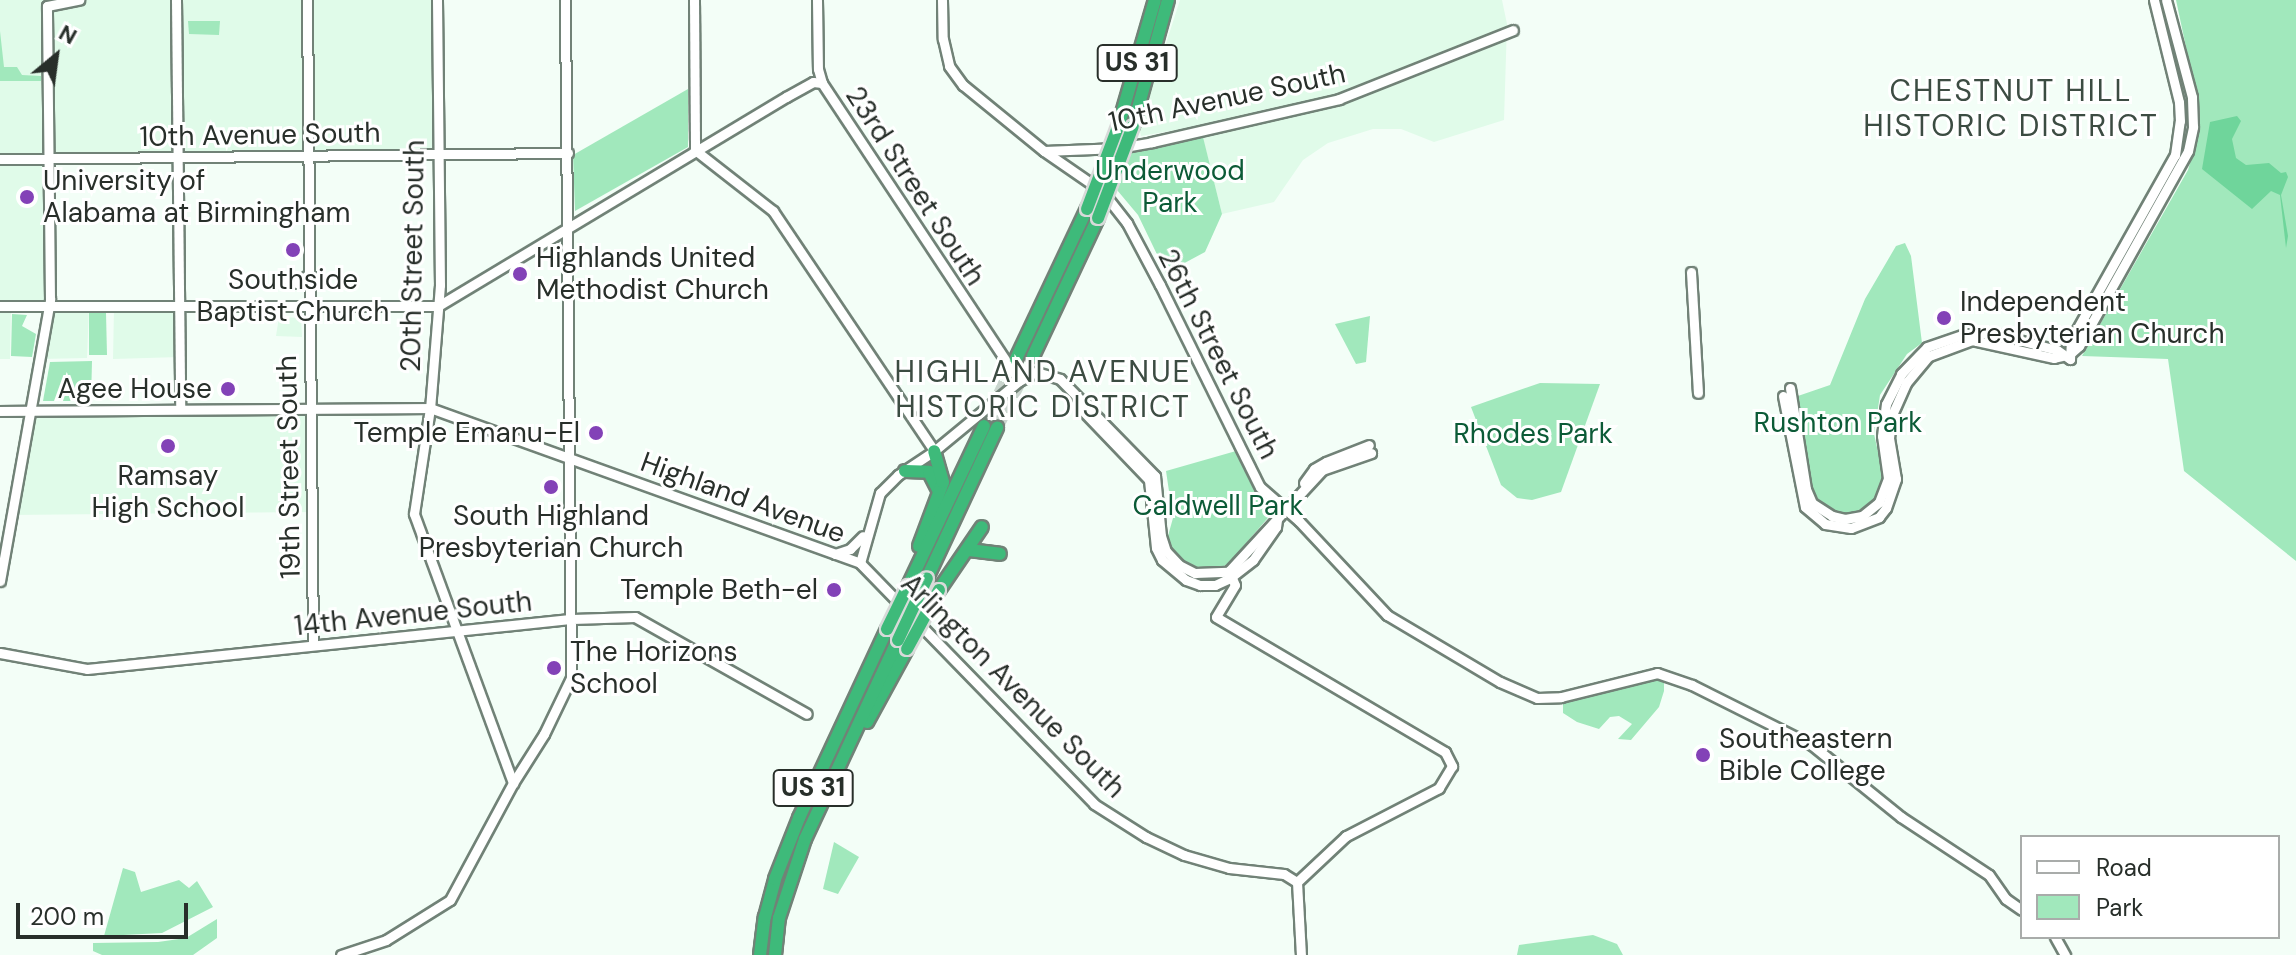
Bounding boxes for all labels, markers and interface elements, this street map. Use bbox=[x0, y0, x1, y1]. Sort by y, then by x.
north arrow bbox=[16, 16, 96, 96]
text: N bbox=[54, 18, 82, 51]
road number: US 31 bbox=[1095, 41, 1179, 85]
street label: 10th Avenue South bbox=[1106, 57, 1348, 139]
district label: CHESTNUT HILL HISTORIC DISTRICT bbox=[1863, 73, 2159, 144]
street label: 23rd Street South bbox=[838, 80, 992, 292]
street label: 10th Avenue South bbox=[139, 116, 381, 154]
street label: 20th Street South bbox=[394, 140, 432, 372]
park label: Underwood Park bbox=[1095, 154, 1245, 220]
place label: University of Alabama at Birmingham bbox=[43, 164, 350, 230]
marker: University of Alabama at Birmingham bbox=[18, 188, 36, 206]
marker: Southside Baptist Church bbox=[284, 241, 302, 259]
place label: Highlands United Methodist Church bbox=[536, 241, 769, 307]
street label: 26th Street South bbox=[1151, 243, 1285, 465]
place label: Southside Baptist Church bbox=[197, 263, 389, 329]
marker: Highlands United Methodist Church bbox=[511, 265, 529, 283]
place label: Independent Presbyterian Church bbox=[1960, 285, 2224, 351]
marker: Independent Presbyterian Church bbox=[1935, 309, 1953, 327]
district label: HIGHLAND AVENUE HISTORIC DISTRICT bbox=[894, 354, 1192, 424]
street label: 19th Street South bbox=[270, 355, 308, 579]
place label: Agee House bbox=[57, 372, 212, 406]
marker: Agee House bbox=[219, 380, 237, 398]
park label: Rushton Park bbox=[1754, 406, 1922, 440]
place label: Temple Emanu-El bbox=[354, 416, 580, 450]
park label: Rhodes Park bbox=[1453, 417, 1613, 451]
marker: Temple Emanu-El bbox=[587, 424, 605, 442]
marker: Ramsay High School bbox=[159, 437, 177, 455]
street label: Highland Avenue bbox=[636, 445, 850, 551]
place label: Ramsay High School bbox=[92, 459, 244, 525]
marker: South Highland Presbyterian Church bbox=[542, 478, 560, 496]
park label: Caldwell Park bbox=[1132, 489, 1304, 523]
place label: South Highland Presbyterian Church bbox=[419, 499, 683, 565]
street label: Arlington Avenue South bbox=[894, 567, 1132, 805]
place label: Temple Beth-el bbox=[620, 573, 818, 607]
marker: Temple Beth-el bbox=[825, 581, 843, 599]
street label: 14th Avenue South bbox=[292, 585, 534, 643]
place label: The Horizons School bbox=[570, 635, 737, 701]
marker: The Horizons School bbox=[545, 659, 563, 677]
place label: Southeastern Bible College bbox=[1719, 722, 1892, 788]
marker: Southeastern Bible College bbox=[1694, 746, 1712, 764]
road number: US 31 bbox=[771, 766, 855, 810]
legend bbox=[2020, 835, 2280, 939]
text: Road bbox=[2096, 852, 2152, 883]
scale bar bbox=[20, 887, 192, 937]
text: Park bbox=[2096, 892, 2143, 923]
text: 200 m bbox=[30, 901, 104, 932]

